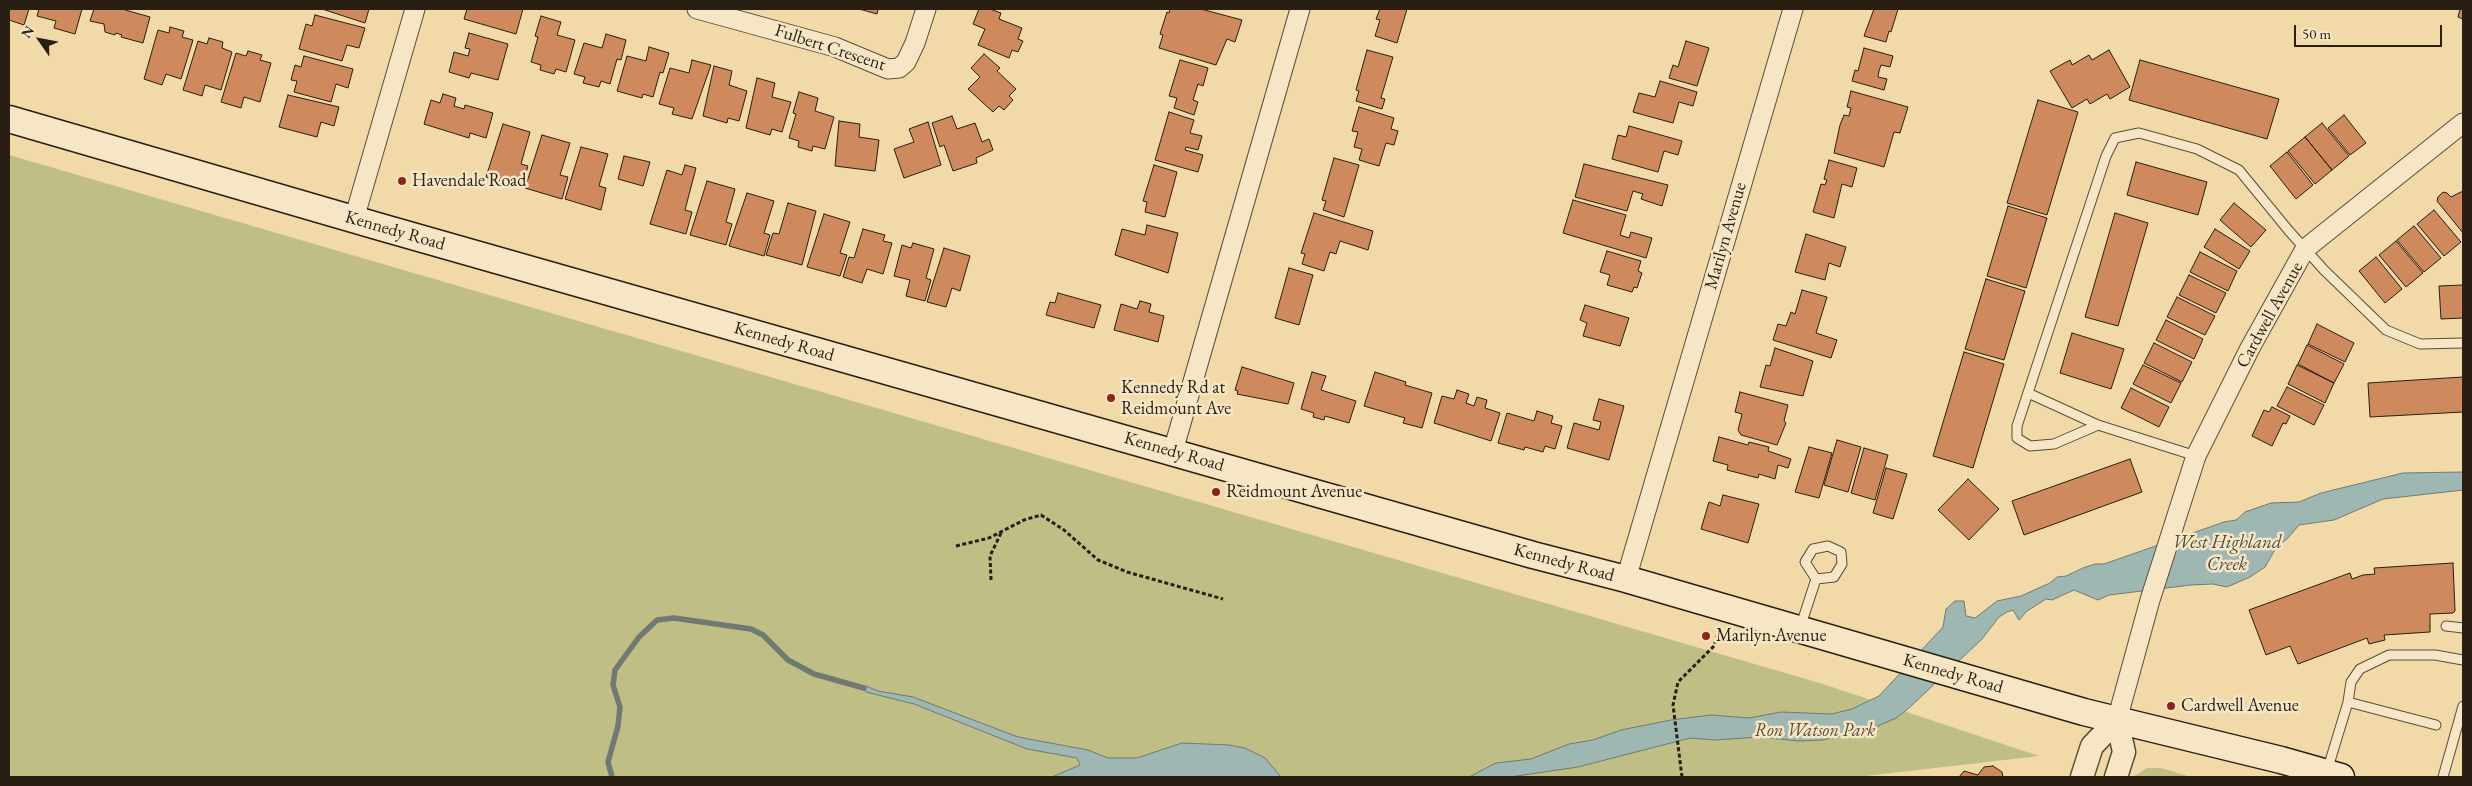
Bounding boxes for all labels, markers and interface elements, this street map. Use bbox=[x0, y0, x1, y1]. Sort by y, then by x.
north arrow bbox=[15, 15, 65, 65]
scale bar bbox=[2297, 15, 2444, 47]
street label: Fulbert Crescent bbox=[772, 20, 888, 76]
text: N bbox=[17, 22, 38, 41]
text: 50 m bbox=[2302, 24, 2331, 43]
place label: Havendale Road bbox=[412, 170, 526, 192]
marker: Havendale Road bbox=[396, 175, 408, 187]
street label: Marilyn Avenue bbox=[1700, 180, 1752, 292]
street label: Kennedy Road bbox=[342, 206, 448, 256]
street label: Cardwell Avenue bbox=[2232, 258, 2308, 372]
street label: Kennedy Road bbox=[731, 317, 837, 367]
place label: Kennedy Rd at Reidmount Ave bbox=[1121, 377, 1231, 419]
marker: Kennedy Rd at Reidmount Ave bbox=[1105, 392, 1117, 404]
street label: Kennedy Road bbox=[1121, 427, 1227, 477]
place label: Reidmount Avenue bbox=[1226, 481, 1362, 503]
marker: Reidmount Avenue bbox=[1210, 486, 1222, 498]
water label: West Highland Creek bbox=[2172, 532, 2282, 576]
street label: Kennedy Road bbox=[1511, 539, 1617, 587]
place label: Marilyn Avenue bbox=[1716, 625, 1826, 647]
marker: Marilyn Avenue bbox=[1700, 630, 1712, 642]
street label: Kennedy Road bbox=[1900, 649, 2006, 699]
place label: Cardwell Avenue bbox=[2181, 695, 2299, 717]
marker: Cardwell Avenue bbox=[2165, 700, 2177, 712]
park label: Ron Watson Park bbox=[1755, 720, 1875, 742]

